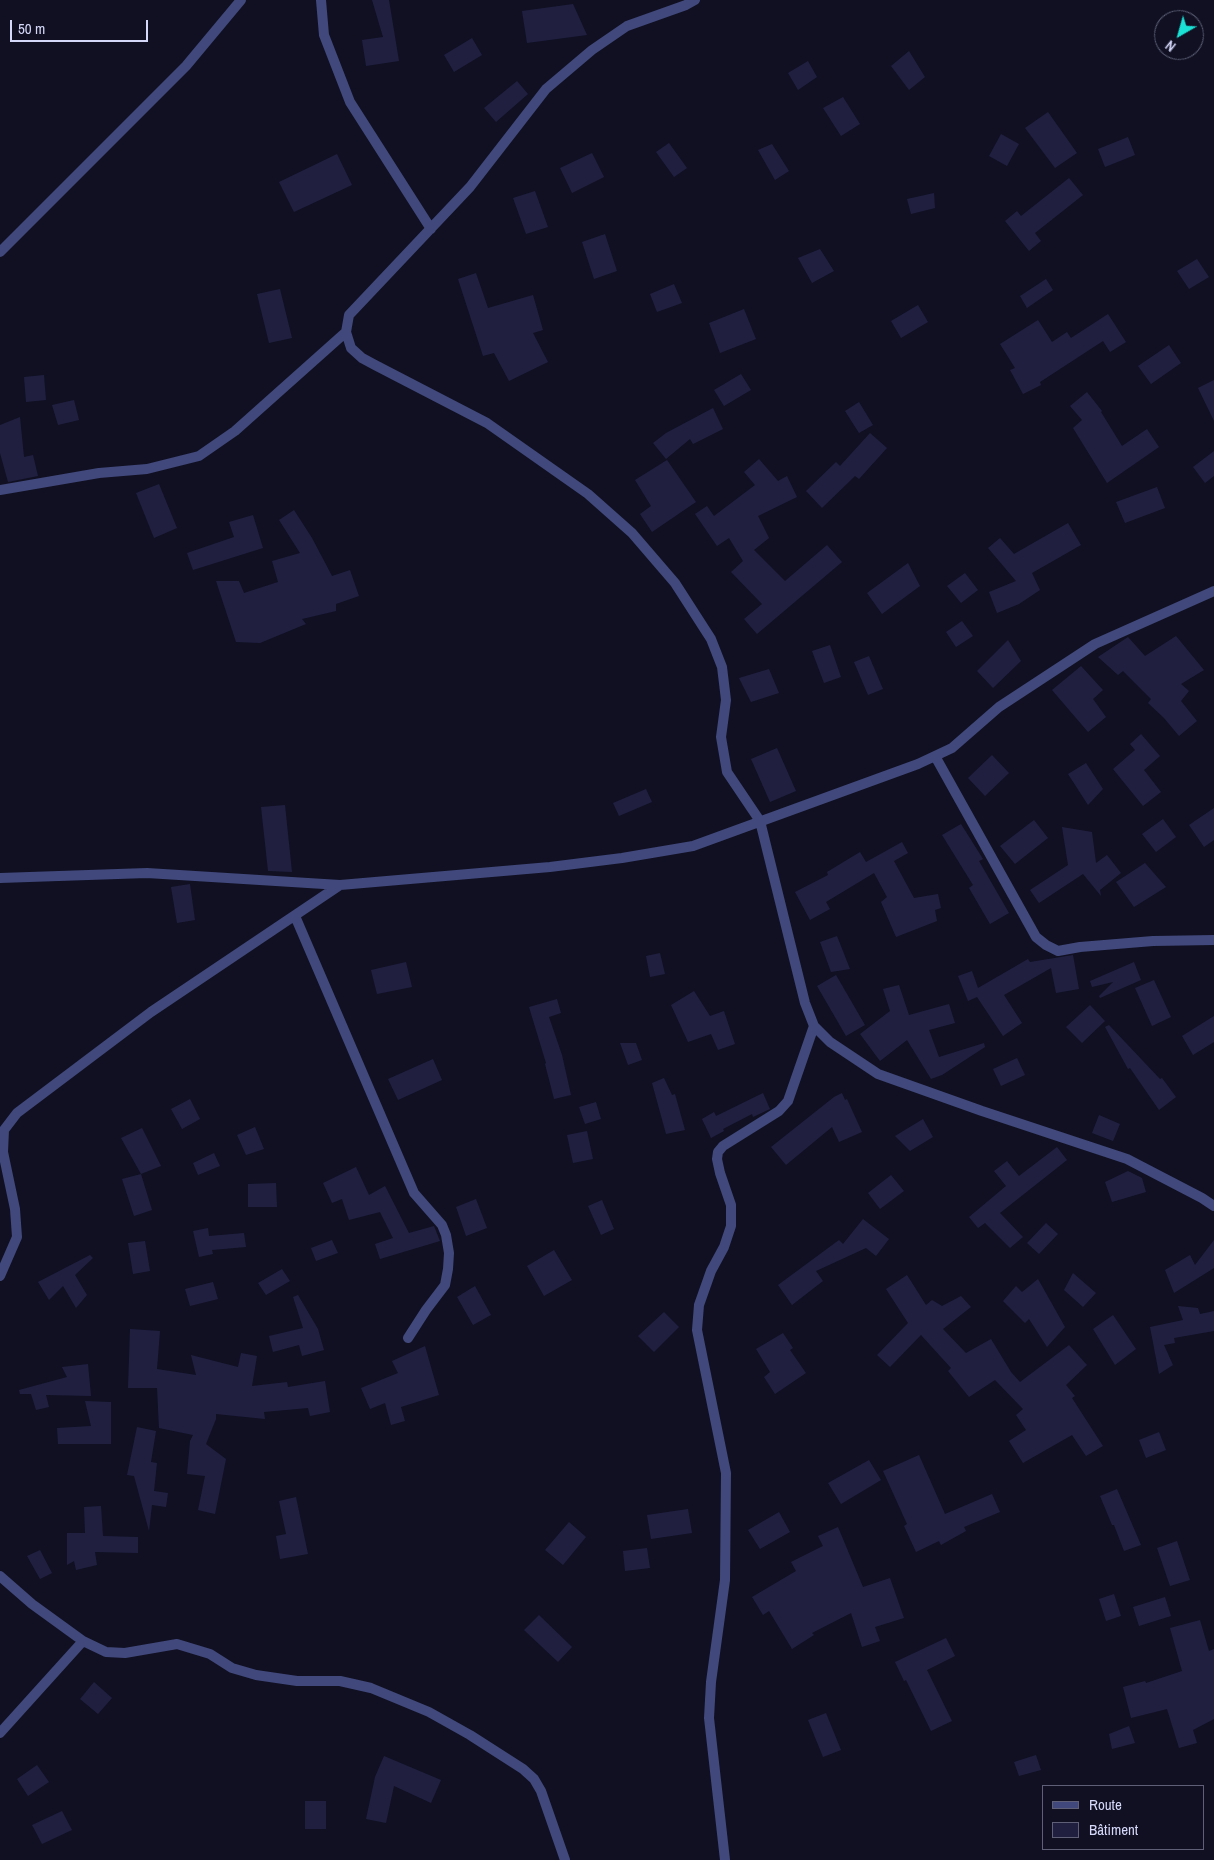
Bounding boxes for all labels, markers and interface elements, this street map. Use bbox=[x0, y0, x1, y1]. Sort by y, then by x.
scale bar bbox=[12, 10, 150, 42]
north arrow bbox=[1154, 10, 1204, 60]
text: 50 m bbox=[18, 18, 45, 39]
text: N bbox=[1162, 36, 1179, 56]
legend bbox=[1042, 1785, 1204, 1850]
text: Route bbox=[1089, 1794, 1122, 1815]
text: Bâtiment bbox=[1089, 1819, 1138, 1840]

